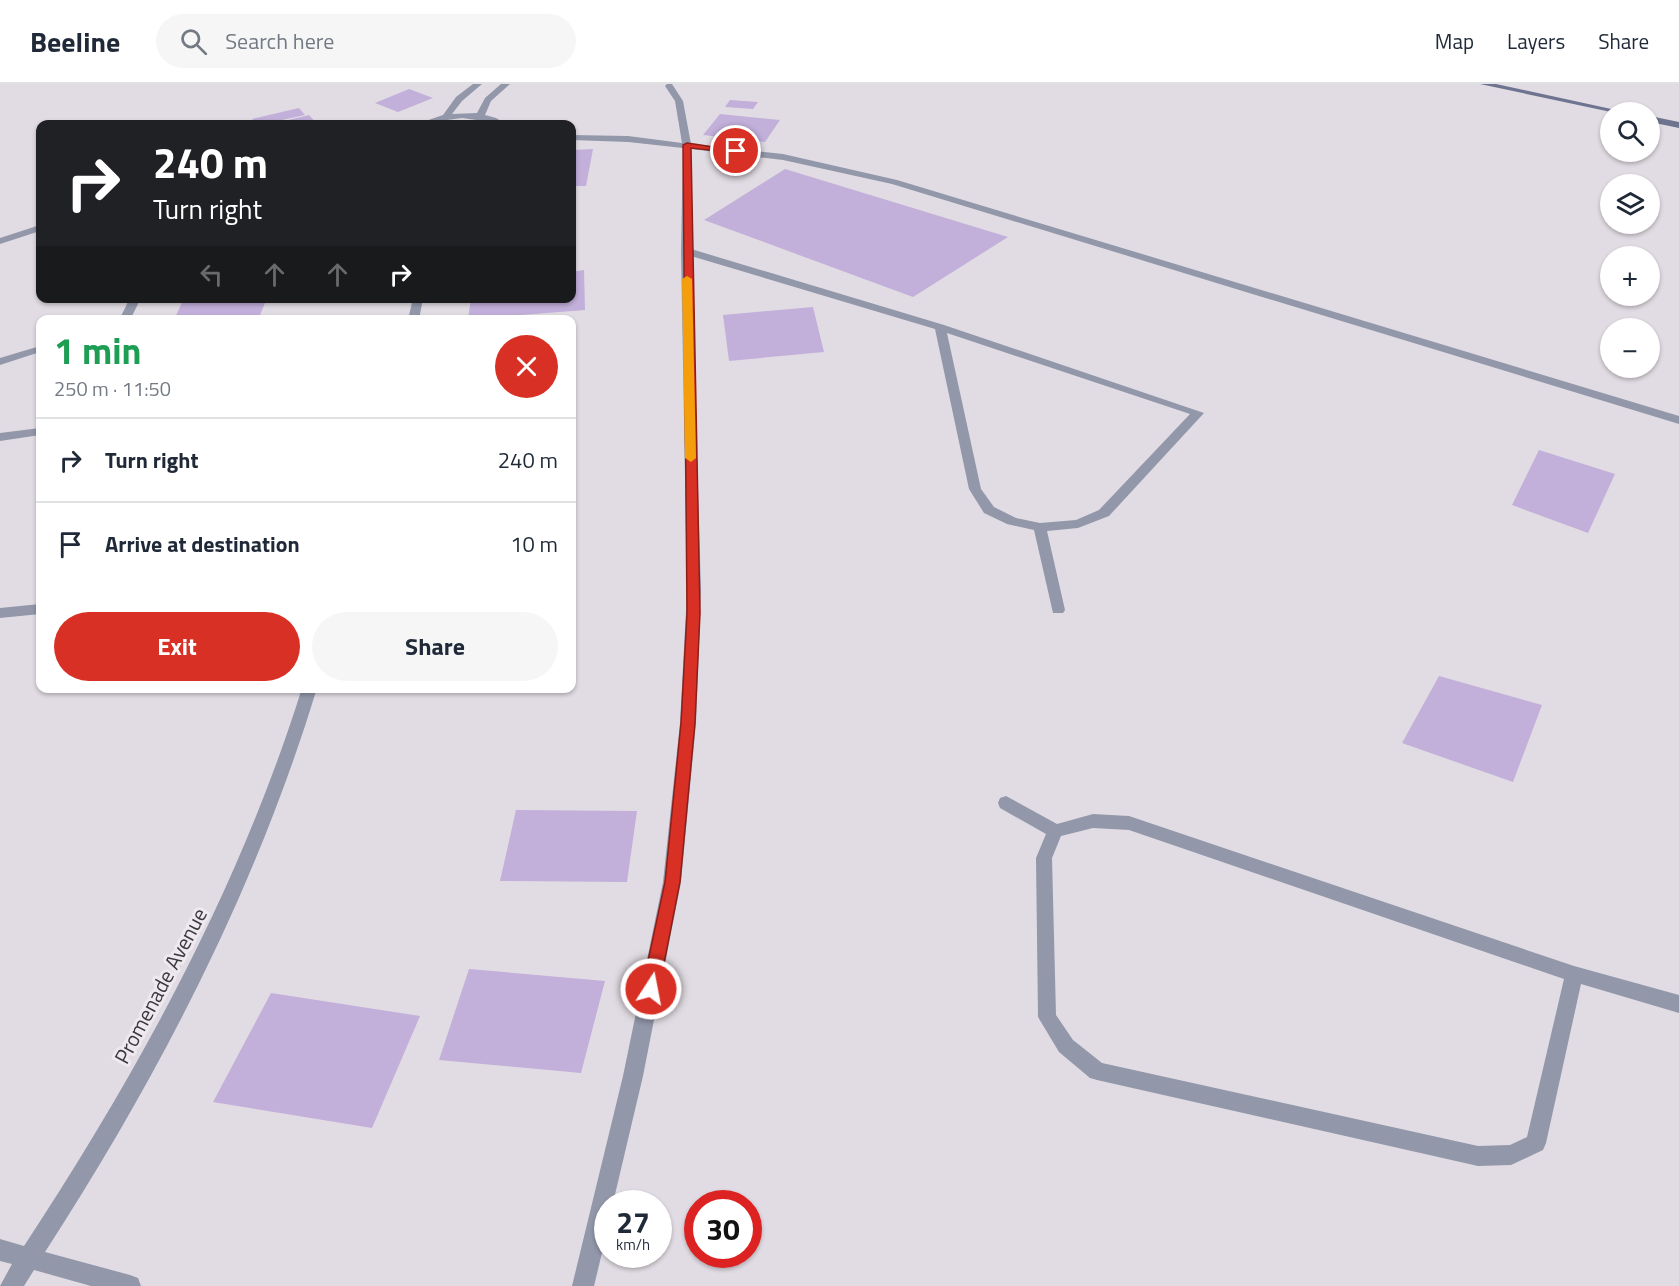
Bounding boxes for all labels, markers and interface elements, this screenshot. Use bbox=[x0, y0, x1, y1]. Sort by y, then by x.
search box bbox=[156, 14, 576, 68]
text: Beeline bbox=[30, 20, 120, 63]
text: Search here bbox=[225, 24, 334, 58]
icon: search bbox=[177, 25, 210, 58]
text: Map bbox=[1435, 25, 1474, 57]
text: Layers bbox=[1507, 25, 1565, 57]
text: Share bbox=[1598, 25, 1649, 57]
map controls bbox=[1600, 102, 1660, 378]
button: search bbox=[1600, 102, 1660, 162]
pin bbox=[710, 125, 761, 176]
text: 240 m bbox=[153, 130, 268, 194]
icon: arrive bbox=[719, 134, 752, 167]
icon: right bbox=[54, 144, 132, 222]
button: layers bbox=[1600, 174, 1660, 234]
text: Turn right bbox=[153, 188, 262, 229]
button: + bbox=[1600, 246, 1660, 306]
icon: left bbox=[195, 258, 228, 291]
icon: ahead bbox=[258, 258, 291, 291]
icon: ahead bbox=[321, 258, 354, 291]
icon: right bbox=[384, 258, 417, 291]
button: − bbox=[1600, 318, 1660, 378]
text: 1 min bbox=[54, 323, 141, 378]
button: close bbox=[495, 335, 558, 398]
text: 250 m · 11:50 bbox=[54, 373, 171, 404]
text: Turn right bbox=[105, 443, 199, 477]
text: 240 m bbox=[498, 443, 558, 477]
icon: right bbox=[54, 444, 87, 477]
text: Arrive at destination bbox=[105, 527, 300, 561]
text: 10 m bbox=[510, 527, 558, 561]
icon: arrive bbox=[54, 528, 87, 561]
button: Exit bbox=[54, 612, 300, 681]
button: Share bbox=[312, 612, 558, 681]
street label: Promenade Avenue bbox=[105, 902, 215, 1069]
position arrow bbox=[619, 957, 683, 1021]
speed limit sign: 30 bbox=[684, 1190, 762, 1268]
text: 27 bbox=[616, 1199, 650, 1245]
text: km/h bbox=[616, 1233, 650, 1256]

